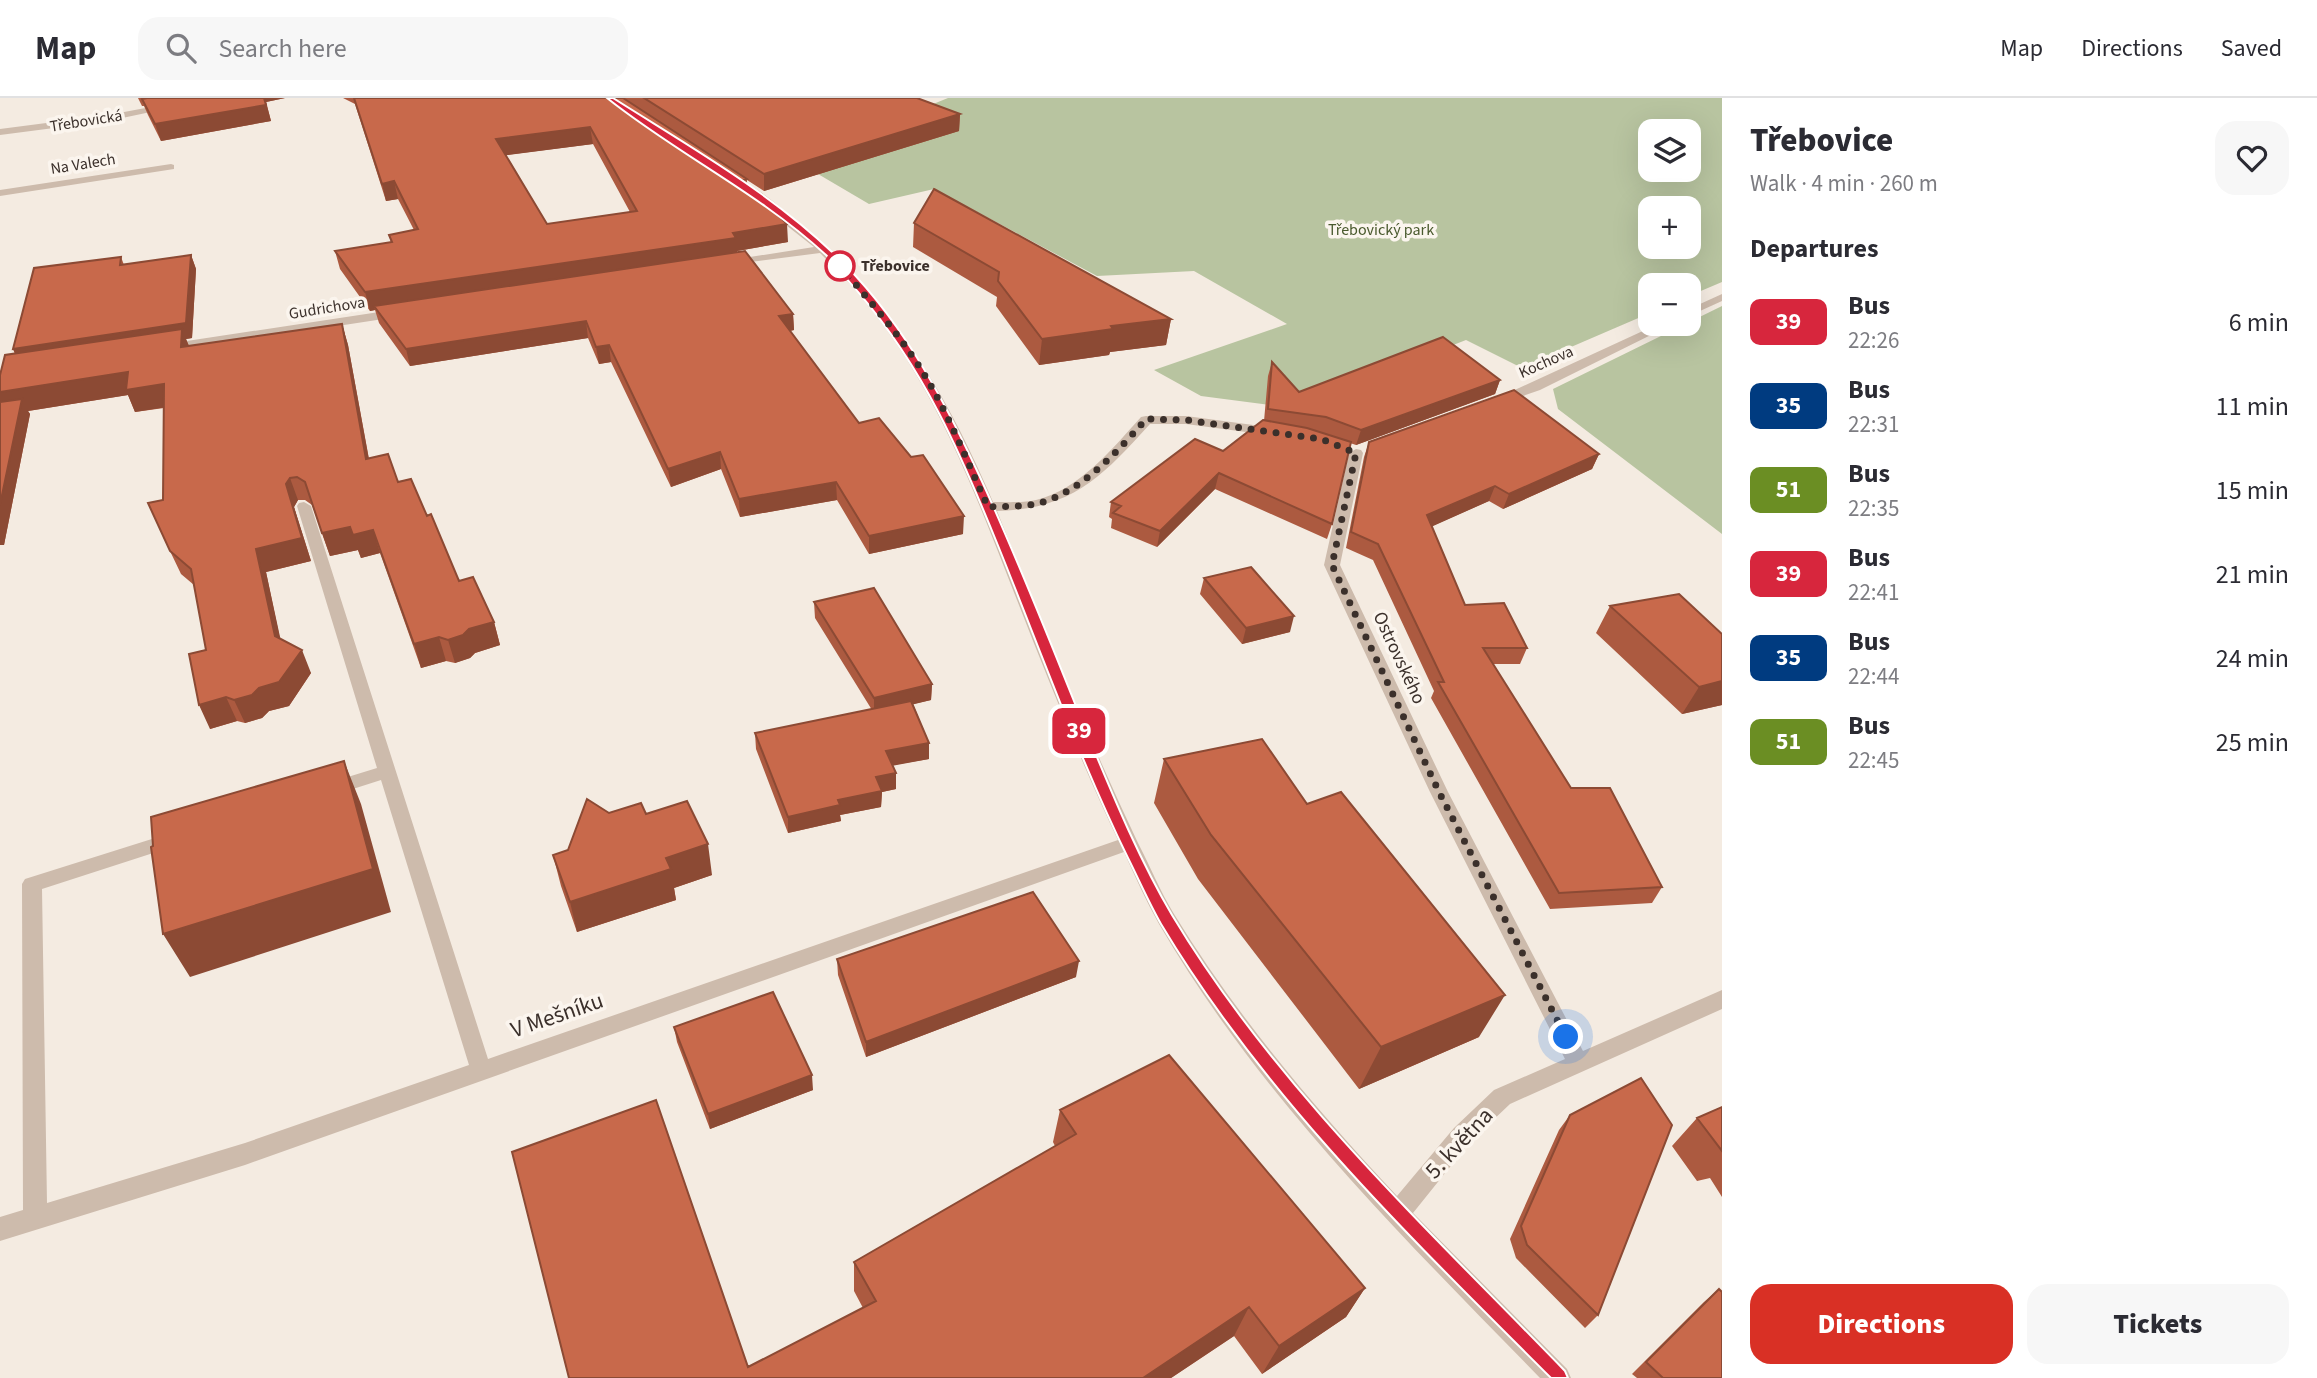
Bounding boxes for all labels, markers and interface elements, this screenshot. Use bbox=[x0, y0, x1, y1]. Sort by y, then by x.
search box bbox=[138, 17, 628, 80]
text: Map bbox=[35, 25, 96, 72]
icon: search bbox=[162, 29, 200, 67]
text: Search here bbox=[218, 30, 347, 67]
text: Map bbox=[2000, 31, 2043, 66]
text: Directions bbox=[2081, 31, 2183, 66]
text: Saved bbox=[2221, 31, 2282, 66]
street label: Třebovická bbox=[48, 104, 124, 138]
text: Třebovice bbox=[1750, 117, 1893, 164]
map controls bbox=[1638, 119, 1701, 336]
button: layers bbox=[1638, 119, 1701, 182]
button: heart bbox=[2215, 121, 2289, 195]
street label: Na Valech bbox=[49, 148, 117, 180]
text: Walk · 4 min · 260 m bbox=[1750, 167, 1938, 200]
button: + bbox=[1638, 196, 1701, 259]
park label: Třebovický park bbox=[1328, 219, 1434, 241]
text: Departures bbox=[1750, 230, 1878, 267]
marker: Třebovice bbox=[825, 251, 855, 281]
place label: Třebovice bbox=[861, 255, 930, 277]
button: − bbox=[1638, 273, 1701, 336]
text: Bus bbox=[1848, 287, 1890, 324]
street label: Gudrichova bbox=[287, 291, 367, 325]
text: 39 bbox=[1776, 304, 1801, 339]
text: 6 min bbox=[2229, 304, 2289, 341]
text: 22:26 bbox=[1848, 324, 1899, 357]
street label: Kochova bbox=[1515, 340, 1577, 384]
text: Bus bbox=[1848, 371, 1890, 408]
text: 35 bbox=[1776, 388, 1801, 423]
text: 11 min bbox=[2216, 388, 2289, 425]
text: 22:31 bbox=[1848, 408, 1899, 441]
text: Bus bbox=[1848, 455, 1890, 492]
text: 51 bbox=[1776, 472, 1801, 507]
text: 15 min bbox=[2216, 472, 2289, 509]
text: 22:35 bbox=[1848, 492, 1899, 525]
text: Bus bbox=[1848, 539, 1890, 576]
text: 39 bbox=[1776, 556, 1801, 591]
text: 21 min bbox=[2216, 556, 2289, 593]
text: 22:41 bbox=[1848, 576, 1899, 609]
street label: Ostrovského bbox=[1366, 607, 1432, 709]
text: Bus bbox=[1848, 623, 1890, 660]
text: 35 bbox=[1776, 640, 1801, 675]
text: 24 min bbox=[2216, 640, 2289, 677]
text: 22:44 bbox=[1848, 660, 1899, 693]
text: Bus bbox=[1848, 707, 1890, 744]
line badge: 39 bbox=[1048, 708, 1110, 754]
text: 39 bbox=[1066, 713, 1092, 748]
text: 51 bbox=[1776, 724, 1801, 759]
text: 25 min bbox=[2216, 724, 2289, 761]
text: 22:45 bbox=[1848, 744, 1899, 777]
street label: V Mešníku bbox=[506, 984, 608, 1046]
your location bbox=[1548, 1019, 1583, 1054]
street label: 5. května bbox=[1417, 1100, 1501, 1186]
button: Directions bbox=[1750, 1284, 2013, 1364]
button: Tickets bbox=[2027, 1284, 2289, 1364]

